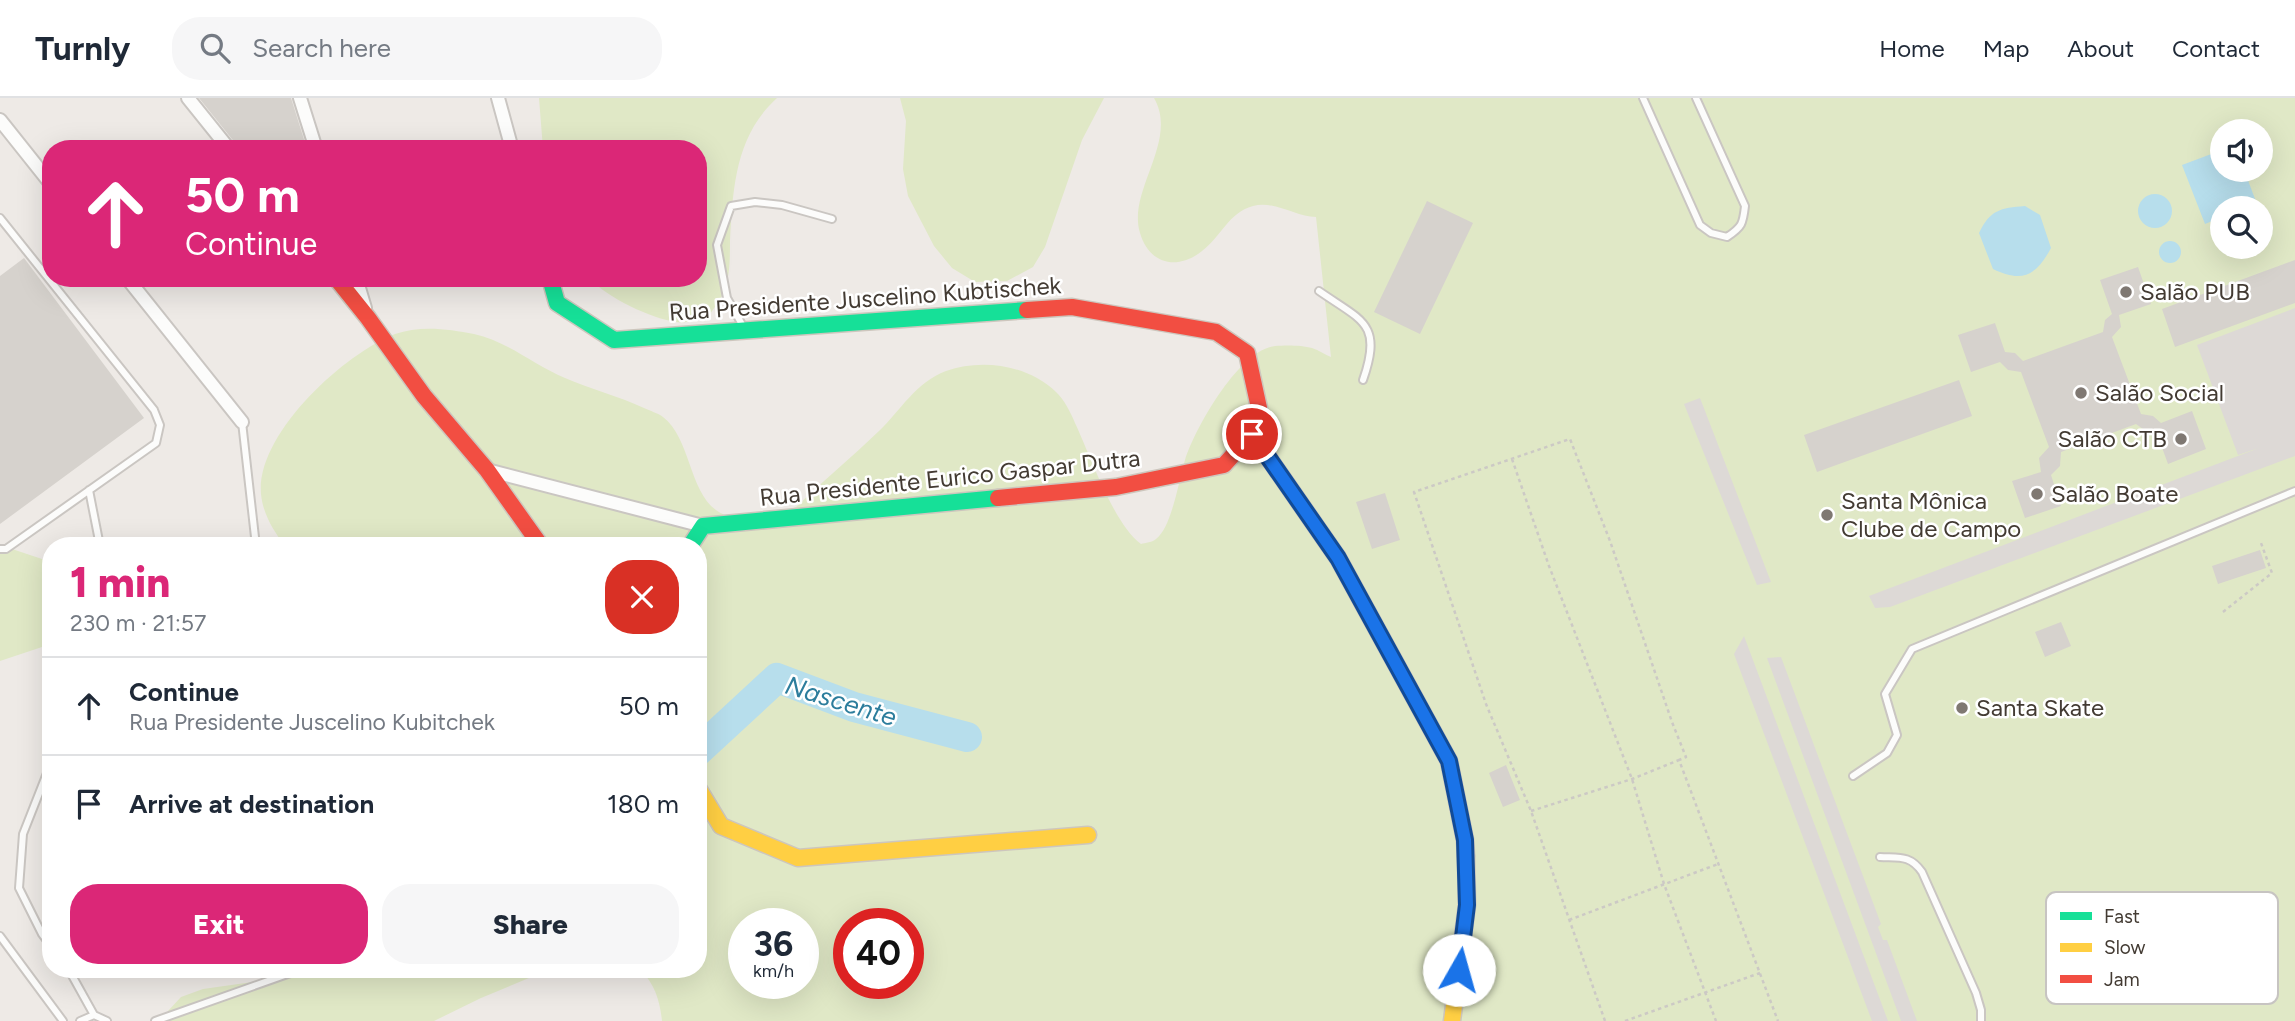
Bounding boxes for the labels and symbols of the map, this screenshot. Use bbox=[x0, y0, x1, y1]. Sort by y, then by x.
street label: Rua Presidente Juscelino Kubtischek bbox=[668, 270, 1062, 327]
place label: Salão PUB bbox=[2140, 277, 2250, 306]
marker: Salão PUB bbox=[2118, 284, 2134, 300]
place label: Salão Social bbox=[2095, 378, 2224, 407]
marker: Salão Social bbox=[2073, 385, 2089, 401]
pin bbox=[1222, 404, 1282, 464]
place label: Salão CTB bbox=[2057, 424, 2167, 453]
marker: Salão CTB bbox=[2173, 431, 2189, 447]
street label: Rua Presidente Eurico Gaspar Dutra bbox=[758, 443, 1142, 512]
place label: Salão Boate bbox=[2051, 479, 2178, 508]
place label: Santa Mônica Clube de Campo bbox=[1841, 486, 2021, 543]
marker: Salão Boate bbox=[2029, 486, 2045, 502]
marker: Santa Mônica Clube de Campo bbox=[1819, 507, 1835, 523]
water label: Nascente bbox=[781, 669, 901, 733]
place label: Santa Skate bbox=[1976, 693, 2104, 722]
marker: Santa Skate bbox=[1954, 700, 1970, 716]
legend bbox=[2046, 892, 2278, 1004]
text: Fast bbox=[2104, 905, 2140, 928]
speed limit sign: 40 bbox=[833, 908, 924, 999]
position arrow bbox=[1422, 933, 1496, 1007]
text: Slow bbox=[2104, 936, 2146, 959]
text: Jam bbox=[2104, 968, 2140, 991]

